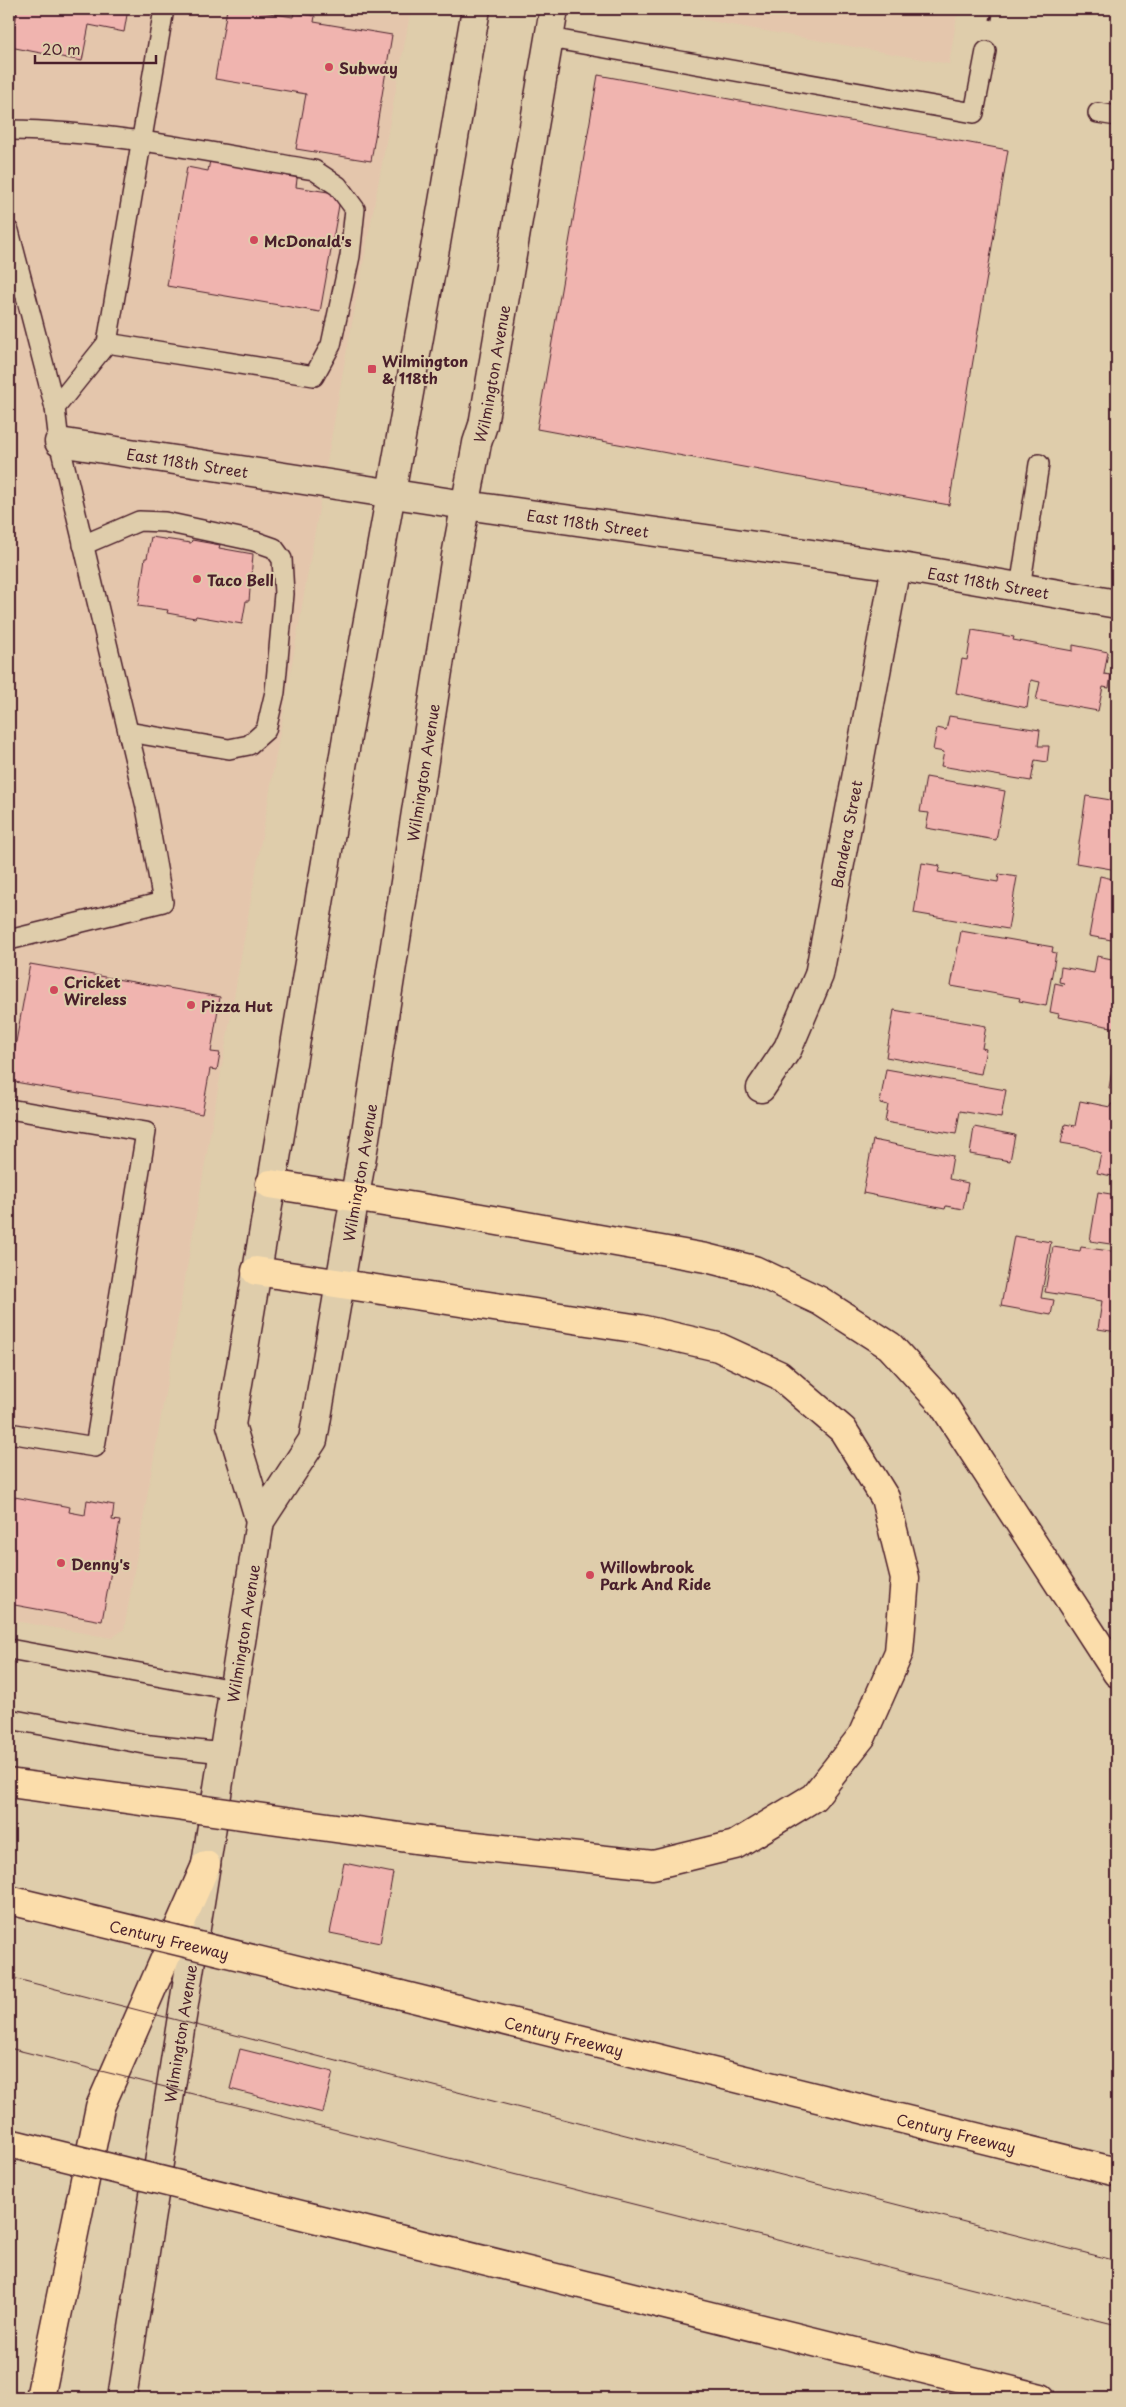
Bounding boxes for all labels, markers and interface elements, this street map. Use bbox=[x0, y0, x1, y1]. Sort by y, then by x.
scale bar bbox=[35, 32, 156, 64]
text: 20 m bbox=[42, 37, 81, 60]
place label: Subway bbox=[339, 56, 398, 79]
marker: Subway bbox=[323, 61, 335, 73]
place label: McDonald's bbox=[264, 229, 352, 252]
marker: McDonald's bbox=[248, 234, 260, 246]
street label: Wilmington Avenue bbox=[466, 303, 515, 446]
place label: Wilmington & 118th bbox=[382, 349, 468, 389]
marker: Wilmington & 118th bbox=[366, 363, 378, 375]
street label: East 118th Street bbox=[125, 441, 250, 483]
street label: East 118th Street bbox=[525, 502, 650, 542]
street label: East 118th Street bbox=[926, 560, 1051, 604]
place label: Taco Bell bbox=[207, 568, 274, 591]
marker: Taco Bell bbox=[191, 573, 203, 585]
street label: Wilmington Avenue bbox=[400, 702, 444, 843]
street label: Bandera Street bbox=[824, 778, 867, 890]
place label: Cricket Wireless bbox=[64, 970, 127, 1010]
marker: Cricket Wireless bbox=[48, 984, 60, 996]
place label: Pizza Hut bbox=[201, 994, 273, 1017]
marker: Pizza Hut bbox=[185, 999, 197, 1011]
street label: Wilmington Avenue bbox=[336, 1102, 382, 1243]
place label: Denny's bbox=[71, 1552, 130, 1575]
place label: Willowbrook Park And Ride bbox=[600, 1555, 711, 1595]
marker: Denny's bbox=[55, 1557, 67, 1569]
street label: Wilmington Avenue bbox=[220, 1563, 265, 1704]
marker: Willowbrook Park And Ride bbox=[584, 1569, 596, 1581]
street label: Century Freeway bbox=[107, 1913, 231, 1964]
street label: Wilmington Avenue bbox=[157, 1963, 202, 2104]
street label: Century Freeway bbox=[502, 2009, 626, 2061]
street label: Century Freeway bbox=[894, 2106, 1018, 2158]

